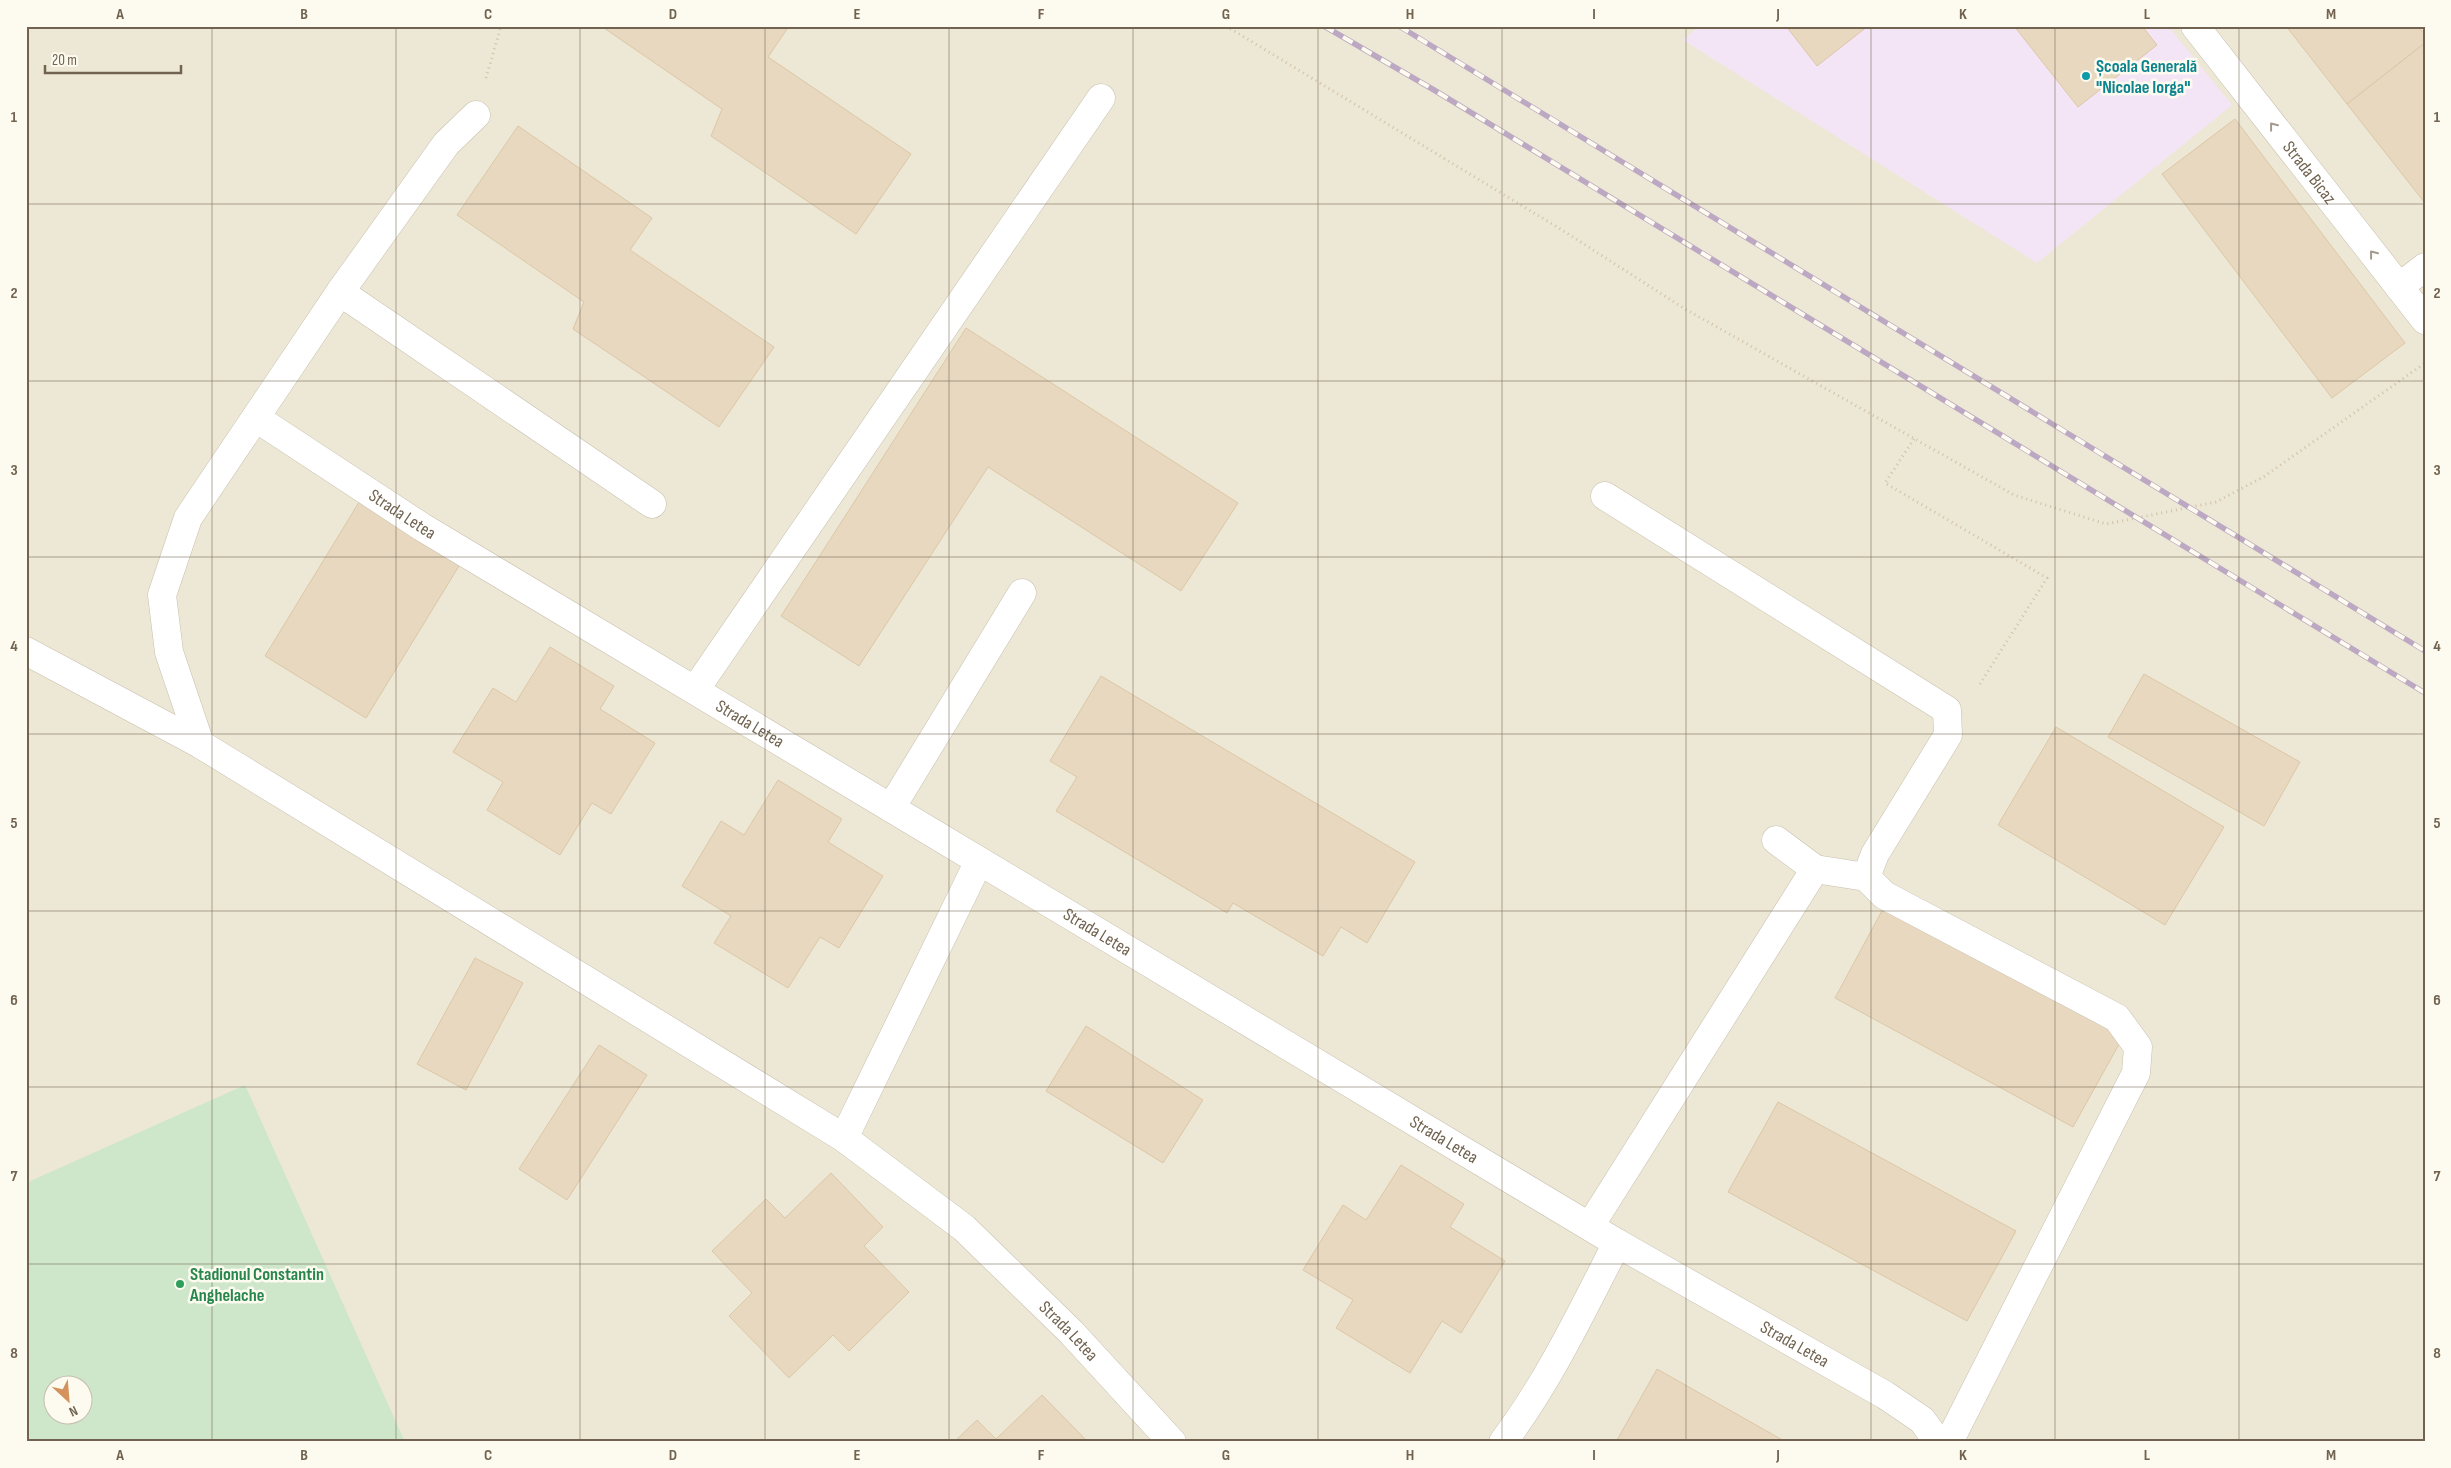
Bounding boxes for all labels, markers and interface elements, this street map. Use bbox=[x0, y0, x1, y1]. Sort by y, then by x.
text: A bbox=[115, 5, 124, 24]
text: B bbox=[300, 5, 308, 24]
text: C bbox=[484, 5, 492, 24]
text: D bbox=[669, 5, 677, 24]
text: E bbox=[854, 5, 861, 24]
text: F bbox=[1038, 5, 1045, 24]
text: G bbox=[1222, 5, 1230, 24]
text: H bbox=[1406, 5, 1414, 24]
text: I bbox=[1592, 5, 1596, 24]
text: J bbox=[1775, 5, 1780, 24]
text: K bbox=[1959, 5, 1967, 24]
text: L bbox=[2144, 5, 2151, 24]
text: M bbox=[2326, 5, 2336, 24]
scale bar bbox=[45, 42, 181, 74]
text: 20 m bbox=[52, 51, 77, 70]
place label: Școala Generală "Nicolae Iorga" bbox=[2096, 56, 2197, 98]
marker: Școala Generală "Nicolae Iorga" bbox=[2080, 70, 2092, 82]
text: 1 bbox=[11, 108, 18, 127]
text: 1 bbox=[2434, 108, 2441, 127]
one-way arrow bbox=[2270, 122, 2279, 132]
street label: Strada Bicaz bbox=[2278, 137, 2341, 209]
one-way arrow bbox=[2370, 250, 2379, 260]
text: 2 bbox=[10, 284, 18, 303]
text: 2 bbox=[2433, 284, 2441, 303]
text: 3 bbox=[10, 461, 18, 480]
text: 3 bbox=[2433, 461, 2441, 480]
street label: Strada Letea bbox=[365, 485, 439, 544]
text: 4 bbox=[10, 637, 18, 656]
text: 4 bbox=[2433, 637, 2441, 656]
street label: Strada Letea bbox=[712, 696, 788, 752]
text: 5 bbox=[10, 814, 18, 833]
text: 5 bbox=[2433, 814, 2441, 833]
street label: Strada Letea bbox=[1059, 904, 1135, 961]
text: 6 bbox=[10, 991, 18, 1010]
text: 6 bbox=[2433, 991, 2441, 1010]
street label: Strada Letea bbox=[1406, 1111, 1482, 1168]
text: 7 bbox=[11, 1167, 18, 1186]
text: 7 bbox=[2434, 1167, 2441, 1186]
place label: Stadionul Constantin Anghelache bbox=[189, 1264, 324, 1306]
marker: Stadionul Constantin Anghelache bbox=[174, 1278, 186, 1290]
street label: Strada Letea bbox=[1034, 1297, 1102, 1365]
street label: Strada Letea bbox=[1756, 1316, 1833, 1372]
text: 8 bbox=[10, 1344, 18, 1363]
text: 8 bbox=[2433, 1344, 2441, 1363]
north arrow bbox=[42, 1376, 92, 1426]
text: N bbox=[66, 1402, 81, 1421]
text: A bbox=[115, 1446, 124, 1465]
text: B bbox=[300, 1446, 308, 1465]
text: C bbox=[484, 1446, 492, 1465]
text: D bbox=[669, 1446, 677, 1465]
text: E bbox=[854, 1446, 861, 1465]
text: F bbox=[1038, 1446, 1045, 1465]
text: G bbox=[1222, 1446, 1230, 1465]
text: H bbox=[1406, 1446, 1414, 1465]
text: I bbox=[1592, 1446, 1596, 1465]
text: J bbox=[1775, 1446, 1780, 1465]
text: K bbox=[1959, 1446, 1967, 1465]
text: L bbox=[2144, 1446, 2151, 1465]
text: M bbox=[2326, 1446, 2336, 1465]

